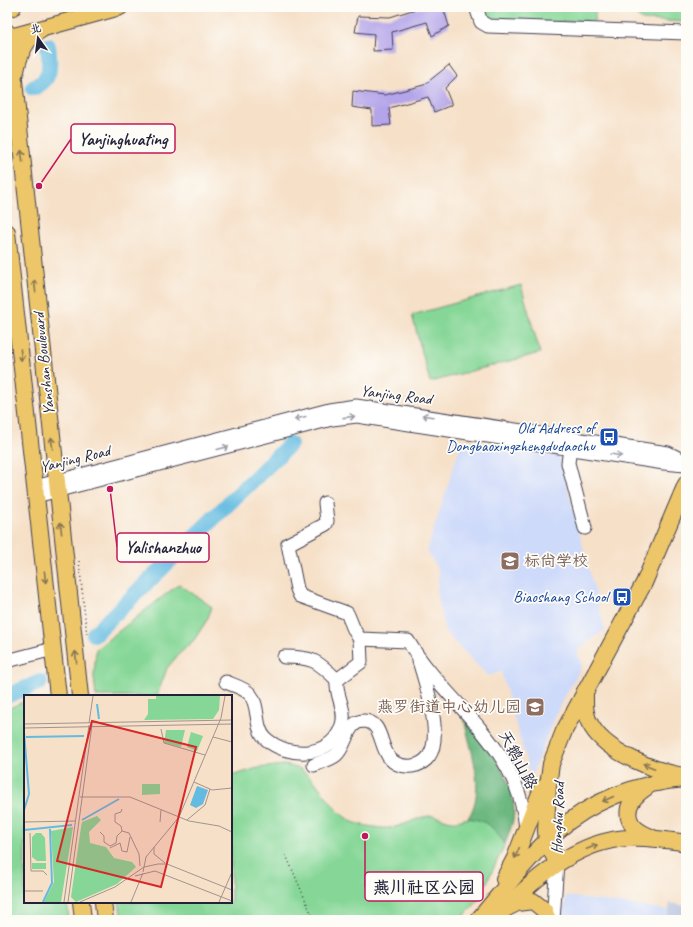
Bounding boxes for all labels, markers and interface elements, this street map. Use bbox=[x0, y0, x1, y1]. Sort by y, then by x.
north arrow bbox=[18, 18, 58, 58]
text: 北 bbox=[29, 20, 43, 36]
callout: Yanjinghuating bbox=[71, 124, 175, 153]
text: Yanjinghuating bbox=[79, 129, 169, 150]
one-way arrow bbox=[18, 150, 26, 163]
one-way arrow bbox=[32, 280, 39, 293]
street label: Yanshan Boulevard bbox=[28, 309, 59, 416]
one-way arrow bbox=[17, 348, 24, 361]
street label: Yanjing Road bbox=[359, 381, 435, 410]
one-way arrow bbox=[422, 412, 435, 420]
one-way arrow bbox=[342, 413, 355, 420]
one-way arrow bbox=[294, 414, 307, 422]
place label: Old Address of Dongbaoxingzhengdudaochu bbox=[446, 418, 598, 456]
bus stop icon: Old Address of Dongbaoxingzhengdudaochu bbox=[598, 426, 620, 448]
one-way arrow bbox=[48, 437, 55, 450]
street label: Yanjing Road bbox=[38, 440, 115, 477]
one-way arrow bbox=[216, 444, 229, 451]
one-way arrow bbox=[609, 452, 622, 460]
one-way arrow bbox=[57, 522, 65, 535]
callout: Yalishanzhuo bbox=[117, 533, 209, 562]
text: Yalishanzhuo bbox=[125, 537, 203, 558]
school or university icon: 标尚学校 bbox=[499, 550, 521, 572]
place label: 标尚学校 bbox=[524, 551, 588, 571]
one-way arrow bbox=[41, 570, 49, 583]
bus stop icon: Biaoshang School bbox=[611, 586, 633, 608]
place label: Biaoshang School bbox=[513, 587, 611, 607]
one-way arrow bbox=[72, 651, 79, 664]
inset map bbox=[24, 695, 232, 903]
school or university icon: 燕罗街道中心幼儿园 bbox=[524, 696, 546, 718]
place label: 燕罗街道中心幼儿园 bbox=[377, 697, 521, 717]
street label: 天鹅山路 bbox=[494, 727, 542, 793]
one-way arrow bbox=[643, 761, 655, 769]
street label: Honghu Road bbox=[547, 779, 569, 854]
one-way arrow bbox=[602, 796, 614, 803]
one-way arrow bbox=[586, 842, 598, 850]
one-way arrow bbox=[513, 847, 520, 859]
callout: 燕川社区公园 bbox=[365, 872, 483, 901]
text: 燕川社区公园 bbox=[373, 877, 475, 898]

